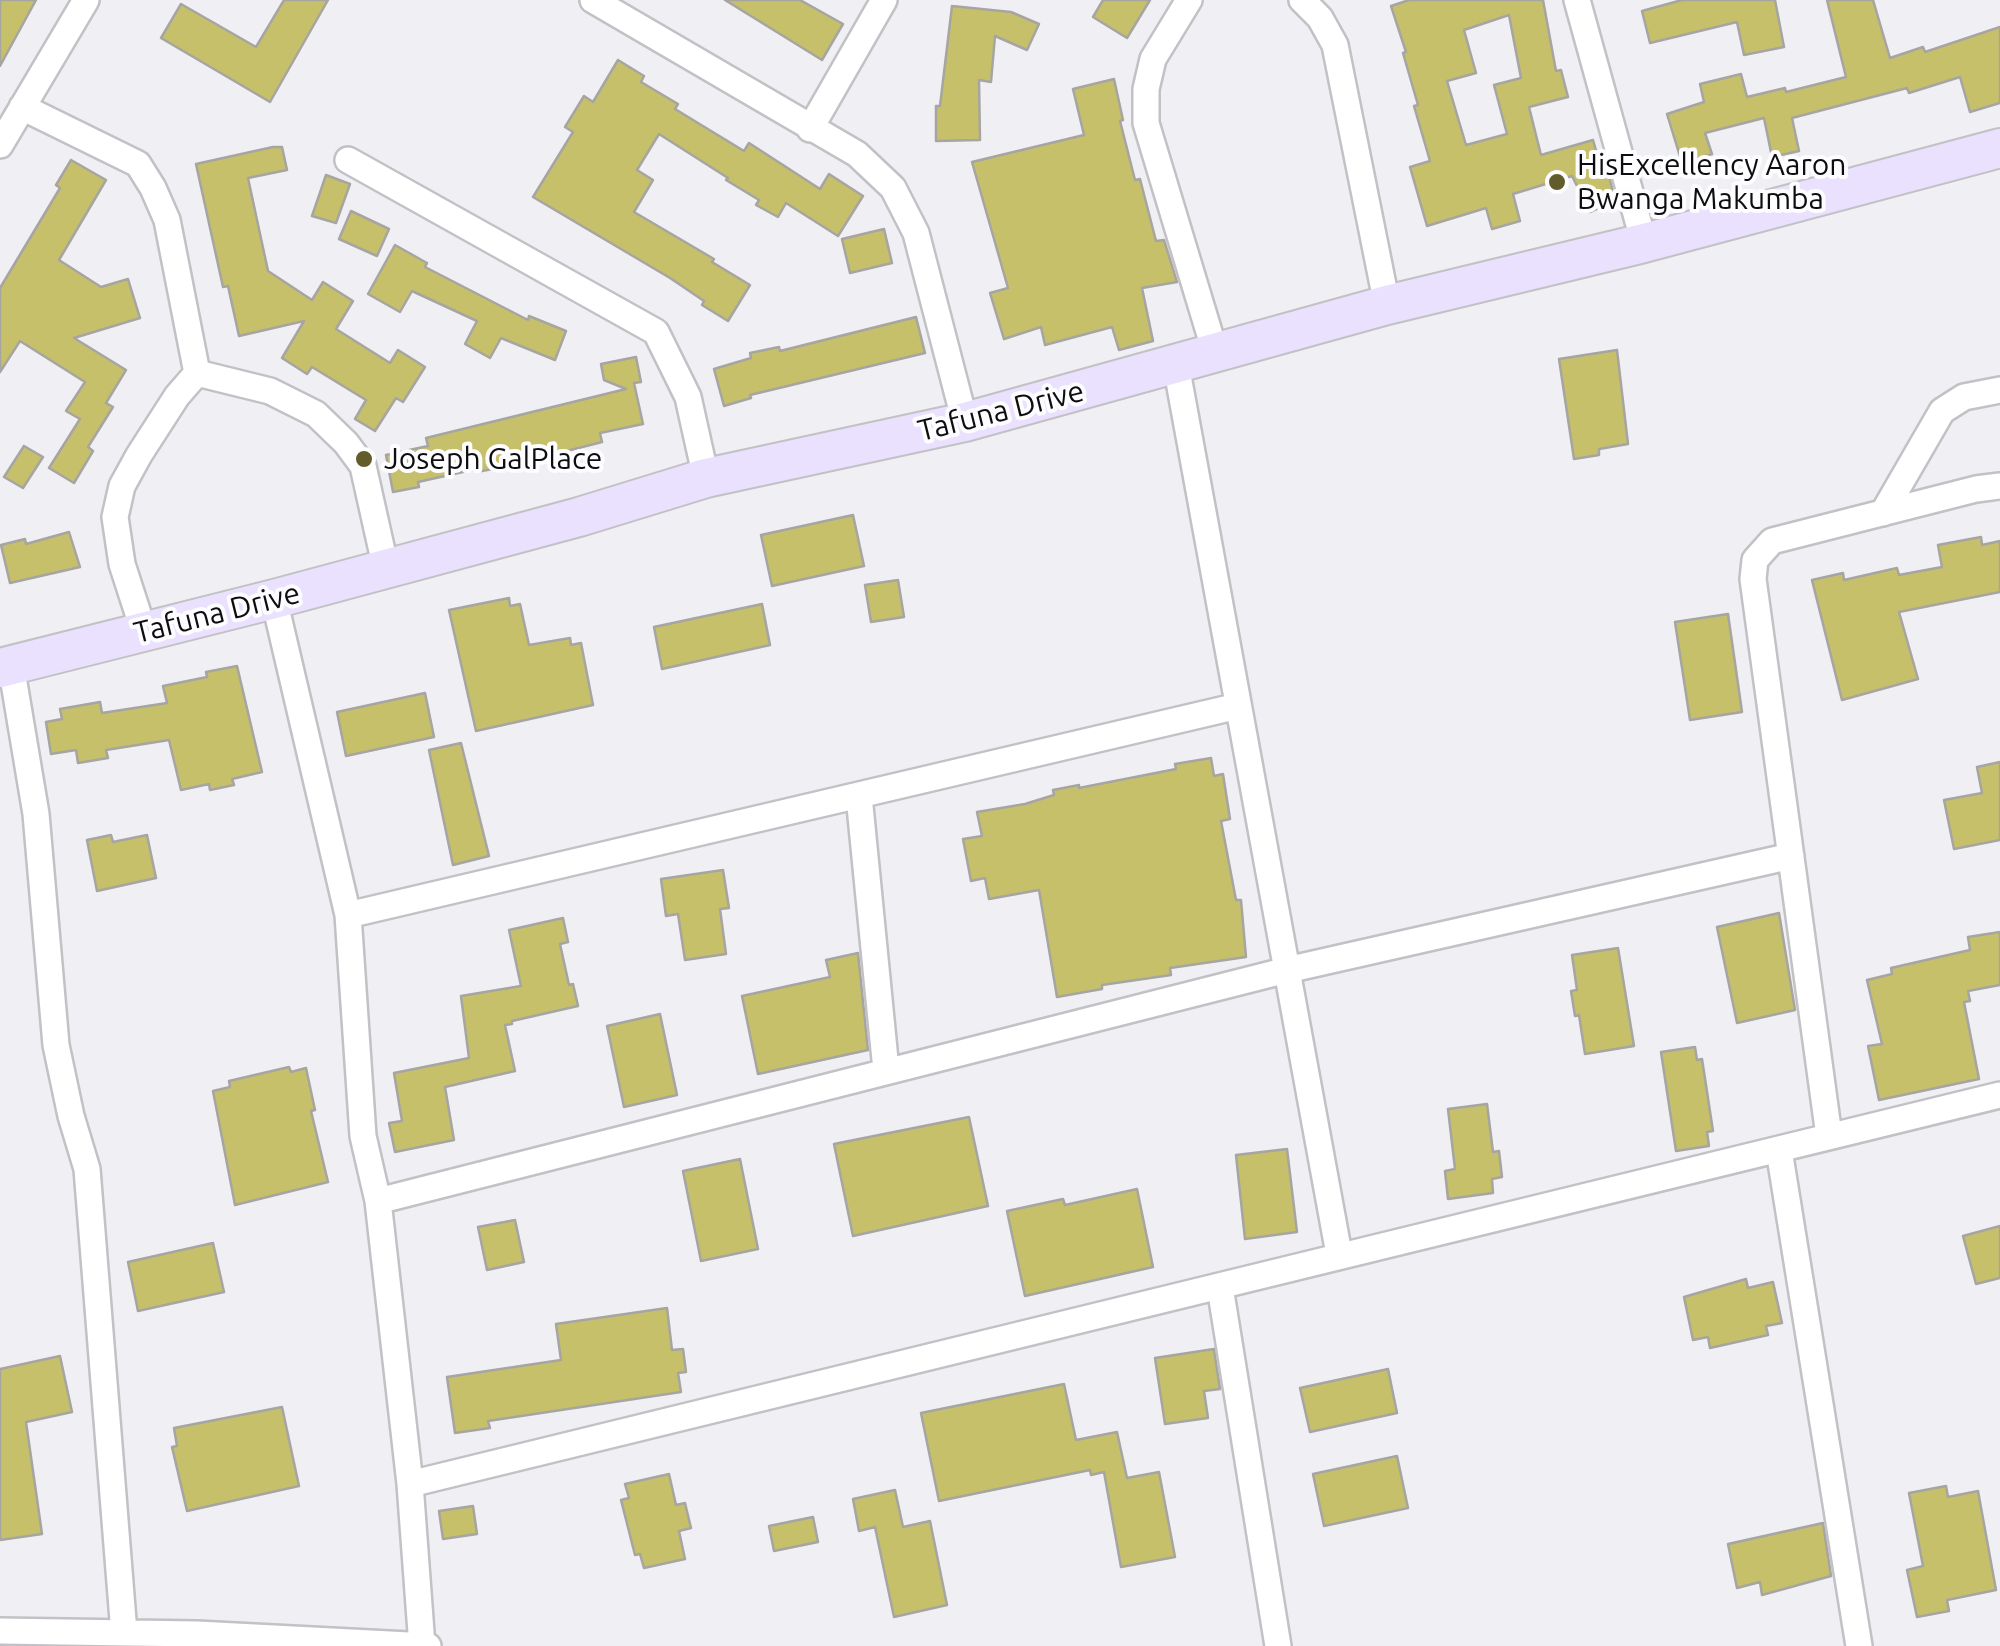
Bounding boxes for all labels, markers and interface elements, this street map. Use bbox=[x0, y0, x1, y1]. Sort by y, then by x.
place label: HisExcellency Aaron Bwanga Makumba bbox=[1577, 147, 1846, 218]
marker: HisExcellency Aaron Bwanga Makumba bbox=[1546, 171, 1568, 193]
street label: Tafuna Drive bbox=[914, 373, 1088, 449]
place label: Joseph GalPlace bbox=[384, 441, 602, 477]
marker: Joseph GalPlace bbox=[353, 448, 375, 470]
street label: Tafuna Drive bbox=[130, 575, 304, 651]

